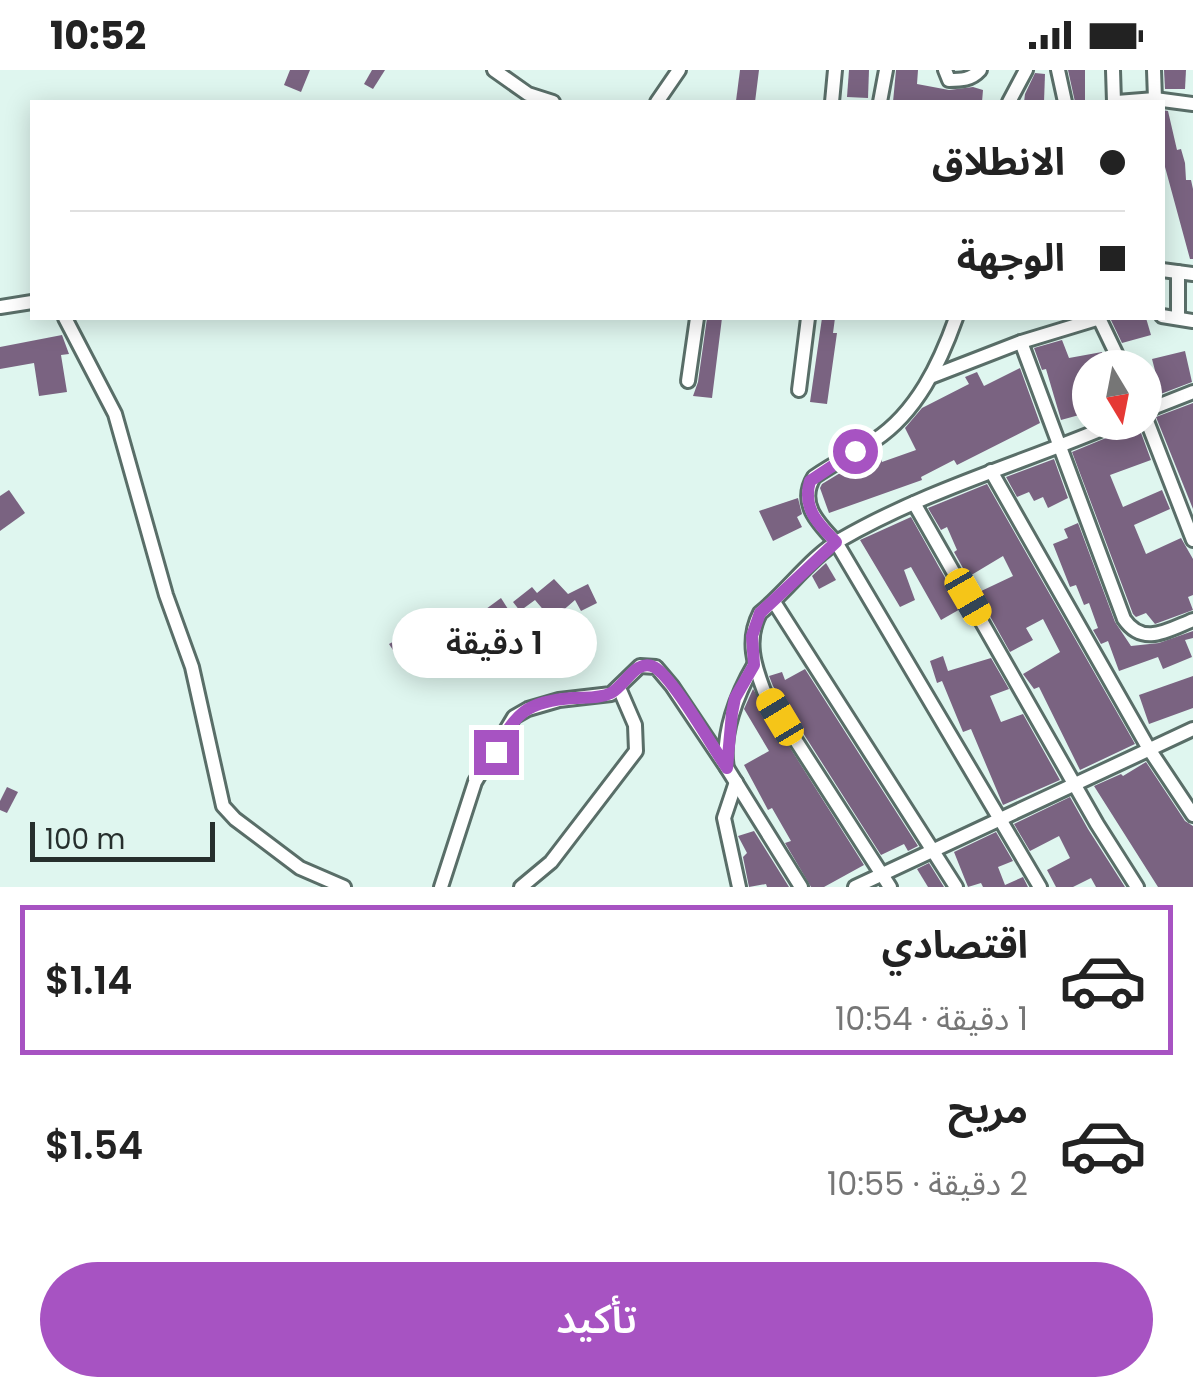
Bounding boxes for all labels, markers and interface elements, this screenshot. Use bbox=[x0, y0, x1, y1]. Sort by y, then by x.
text: 10:52 bbox=[50, 9, 146, 62]
text: الانطلاق bbox=[932, 135, 1065, 188]
text: الوجهة bbox=[957, 231, 1065, 284]
north arrow bbox=[1072, 350, 1162, 440]
map controls bbox=[1072, 350, 1162, 440]
route start bbox=[833, 429, 878, 474]
car bbox=[940, 564, 996, 630]
callout: 1 دقيقة bbox=[394, 607, 598, 677]
text: 1 دقيقة bbox=[446, 620, 543, 665]
car bbox=[752, 684, 808, 750]
route end bbox=[474, 730, 519, 775]
scale bar bbox=[30, 817, 215, 861]
text: 100 m bbox=[45, 820, 125, 859]
text: اقتصادي bbox=[882, 918, 1028, 971]
icon: car bbox=[1058, 935, 1148, 1025]
text: $1.14 bbox=[45, 954, 132, 1007]
text: 1 دقيقة · 10:54 bbox=[835, 996, 1028, 1041]
text: مريح bbox=[948, 1083, 1028, 1136]
icon: car bbox=[1058, 1100, 1148, 1190]
text: $1.54 bbox=[45, 1119, 143, 1172]
text: 2 دقيقة · 10:55 bbox=[827, 1161, 1028, 1206]
button: تأكيد bbox=[40, 1262, 1153, 1377]

